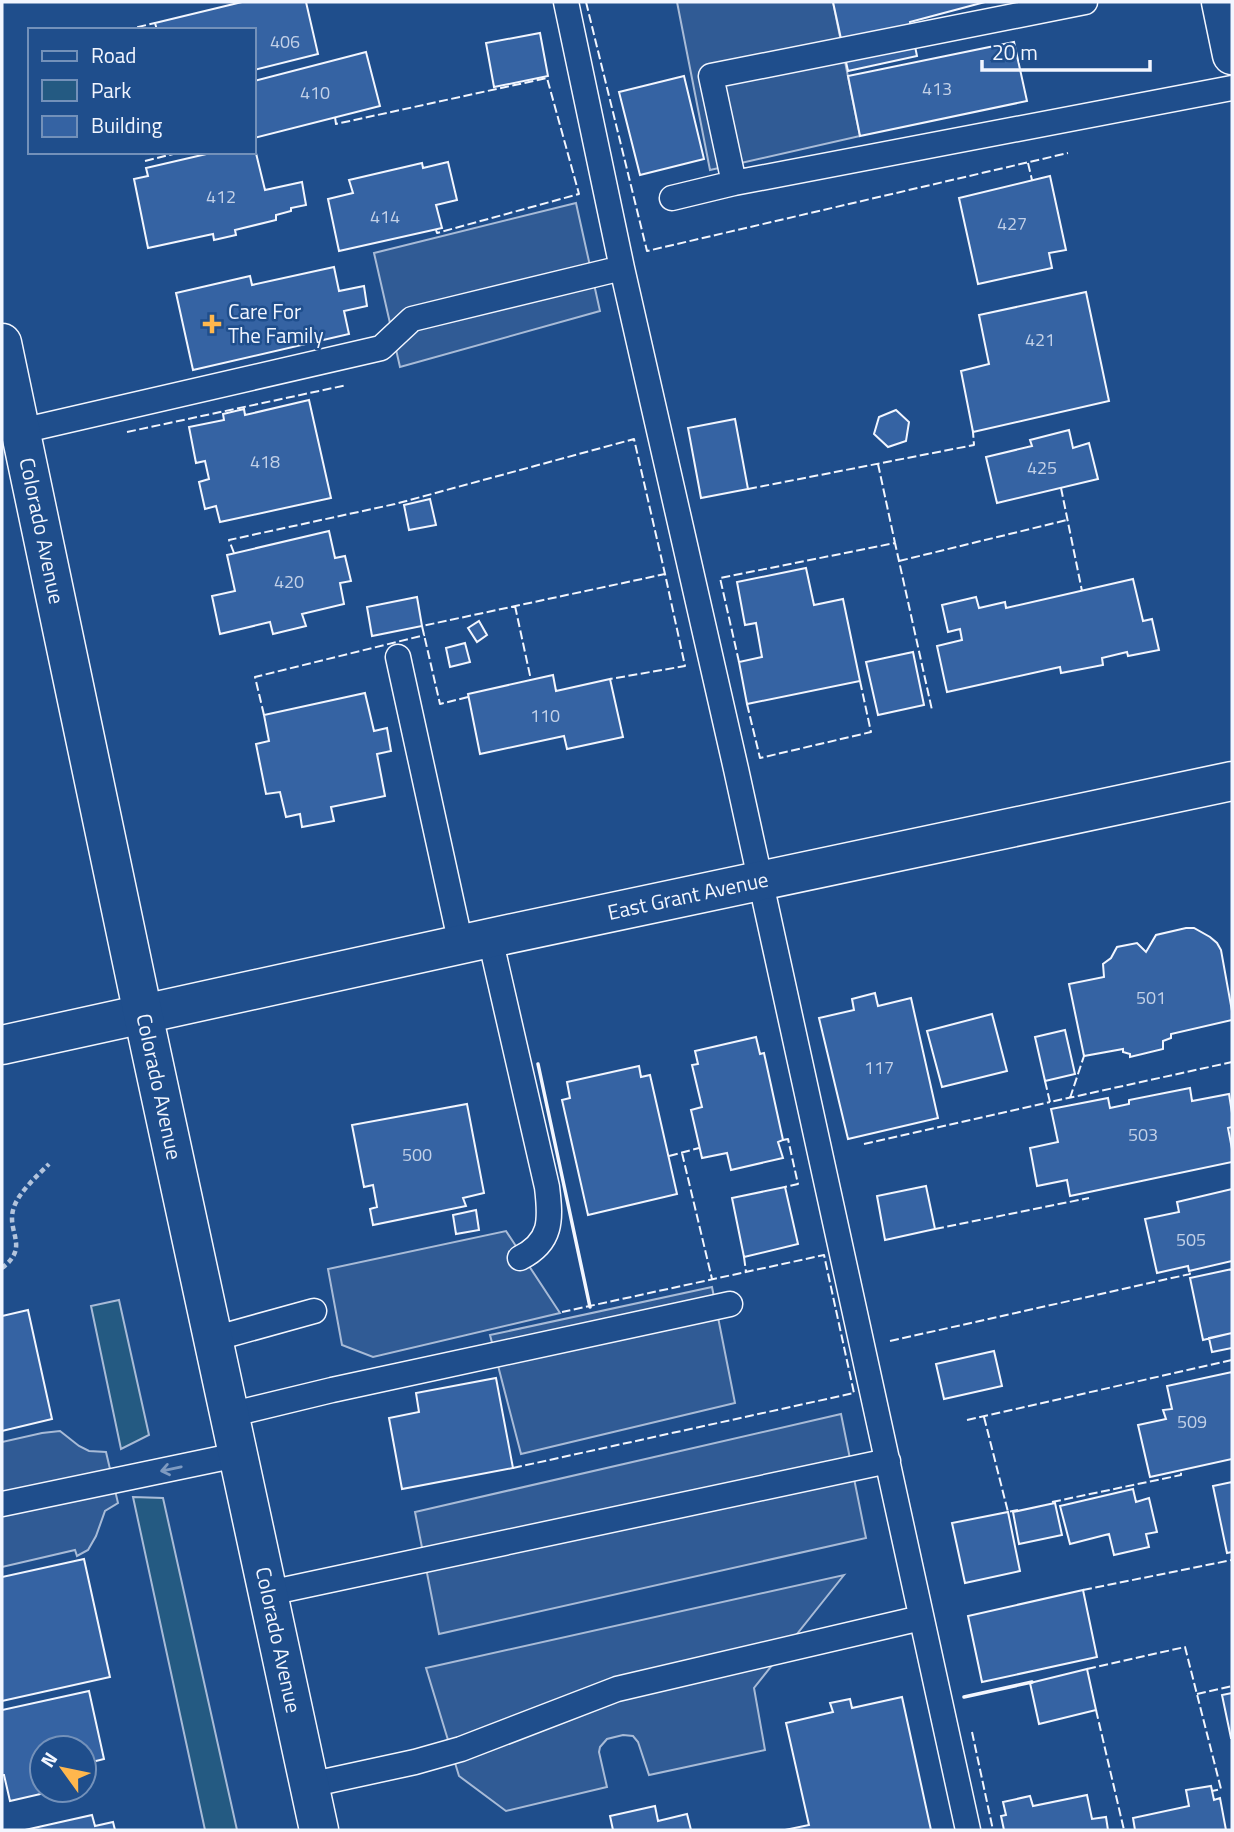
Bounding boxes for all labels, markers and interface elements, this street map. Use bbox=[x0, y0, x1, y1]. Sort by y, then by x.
legend bbox=[28, 28, 256, 154]
house number: 406 bbox=[270, 28, 300, 55]
scale bar bbox=[982, 28, 1150, 72]
text: 20 m bbox=[992, 36, 1038, 68]
text: Road bbox=[91, 39, 136, 71]
text: Park bbox=[91, 74, 131, 106]
house number: 413 bbox=[922, 75, 952, 102]
house number: 410 bbox=[300, 79, 330, 106]
text: Building bbox=[91, 109, 163, 141]
house number: 412 bbox=[206, 183, 236, 210]
house number: 414 bbox=[370, 203, 400, 230]
house number: 427 bbox=[997, 210, 1027, 237]
place label: Care For The Family bbox=[228, 295, 324, 351]
marker: Care For The Family bbox=[202, 314, 222, 334]
house number: 421 bbox=[1025, 326, 1055, 353]
house number: 418 bbox=[250, 448, 280, 475]
house number: 425 bbox=[1027, 454, 1057, 481]
street label: Colorado Avenue bbox=[12, 455, 73, 607]
house number: 420 bbox=[274, 568, 304, 595]
house number: 110 bbox=[530, 702, 560, 729]
street label: East Grant Avenue bbox=[604, 863, 771, 928]
house number: 501 bbox=[1136, 984, 1166, 1011]
street label: Colorado Avenue bbox=[128, 1010, 191, 1162]
house number: 117 bbox=[864, 1054, 894, 1081]
house number: 503 bbox=[1128, 1121, 1158, 1148]
house number: 500 bbox=[402, 1141, 432, 1168]
house number: 505 bbox=[1176, 1226, 1206, 1253]
house number: 509 bbox=[1177, 1408, 1207, 1435]
one-way arrow bbox=[160, 1462, 183, 1476]
street label: Colorado Avenue bbox=[248, 1564, 310, 1716]
north arrow bbox=[28, 1734, 98, 1804]
text: N bbox=[33, 1746, 64, 1773]

